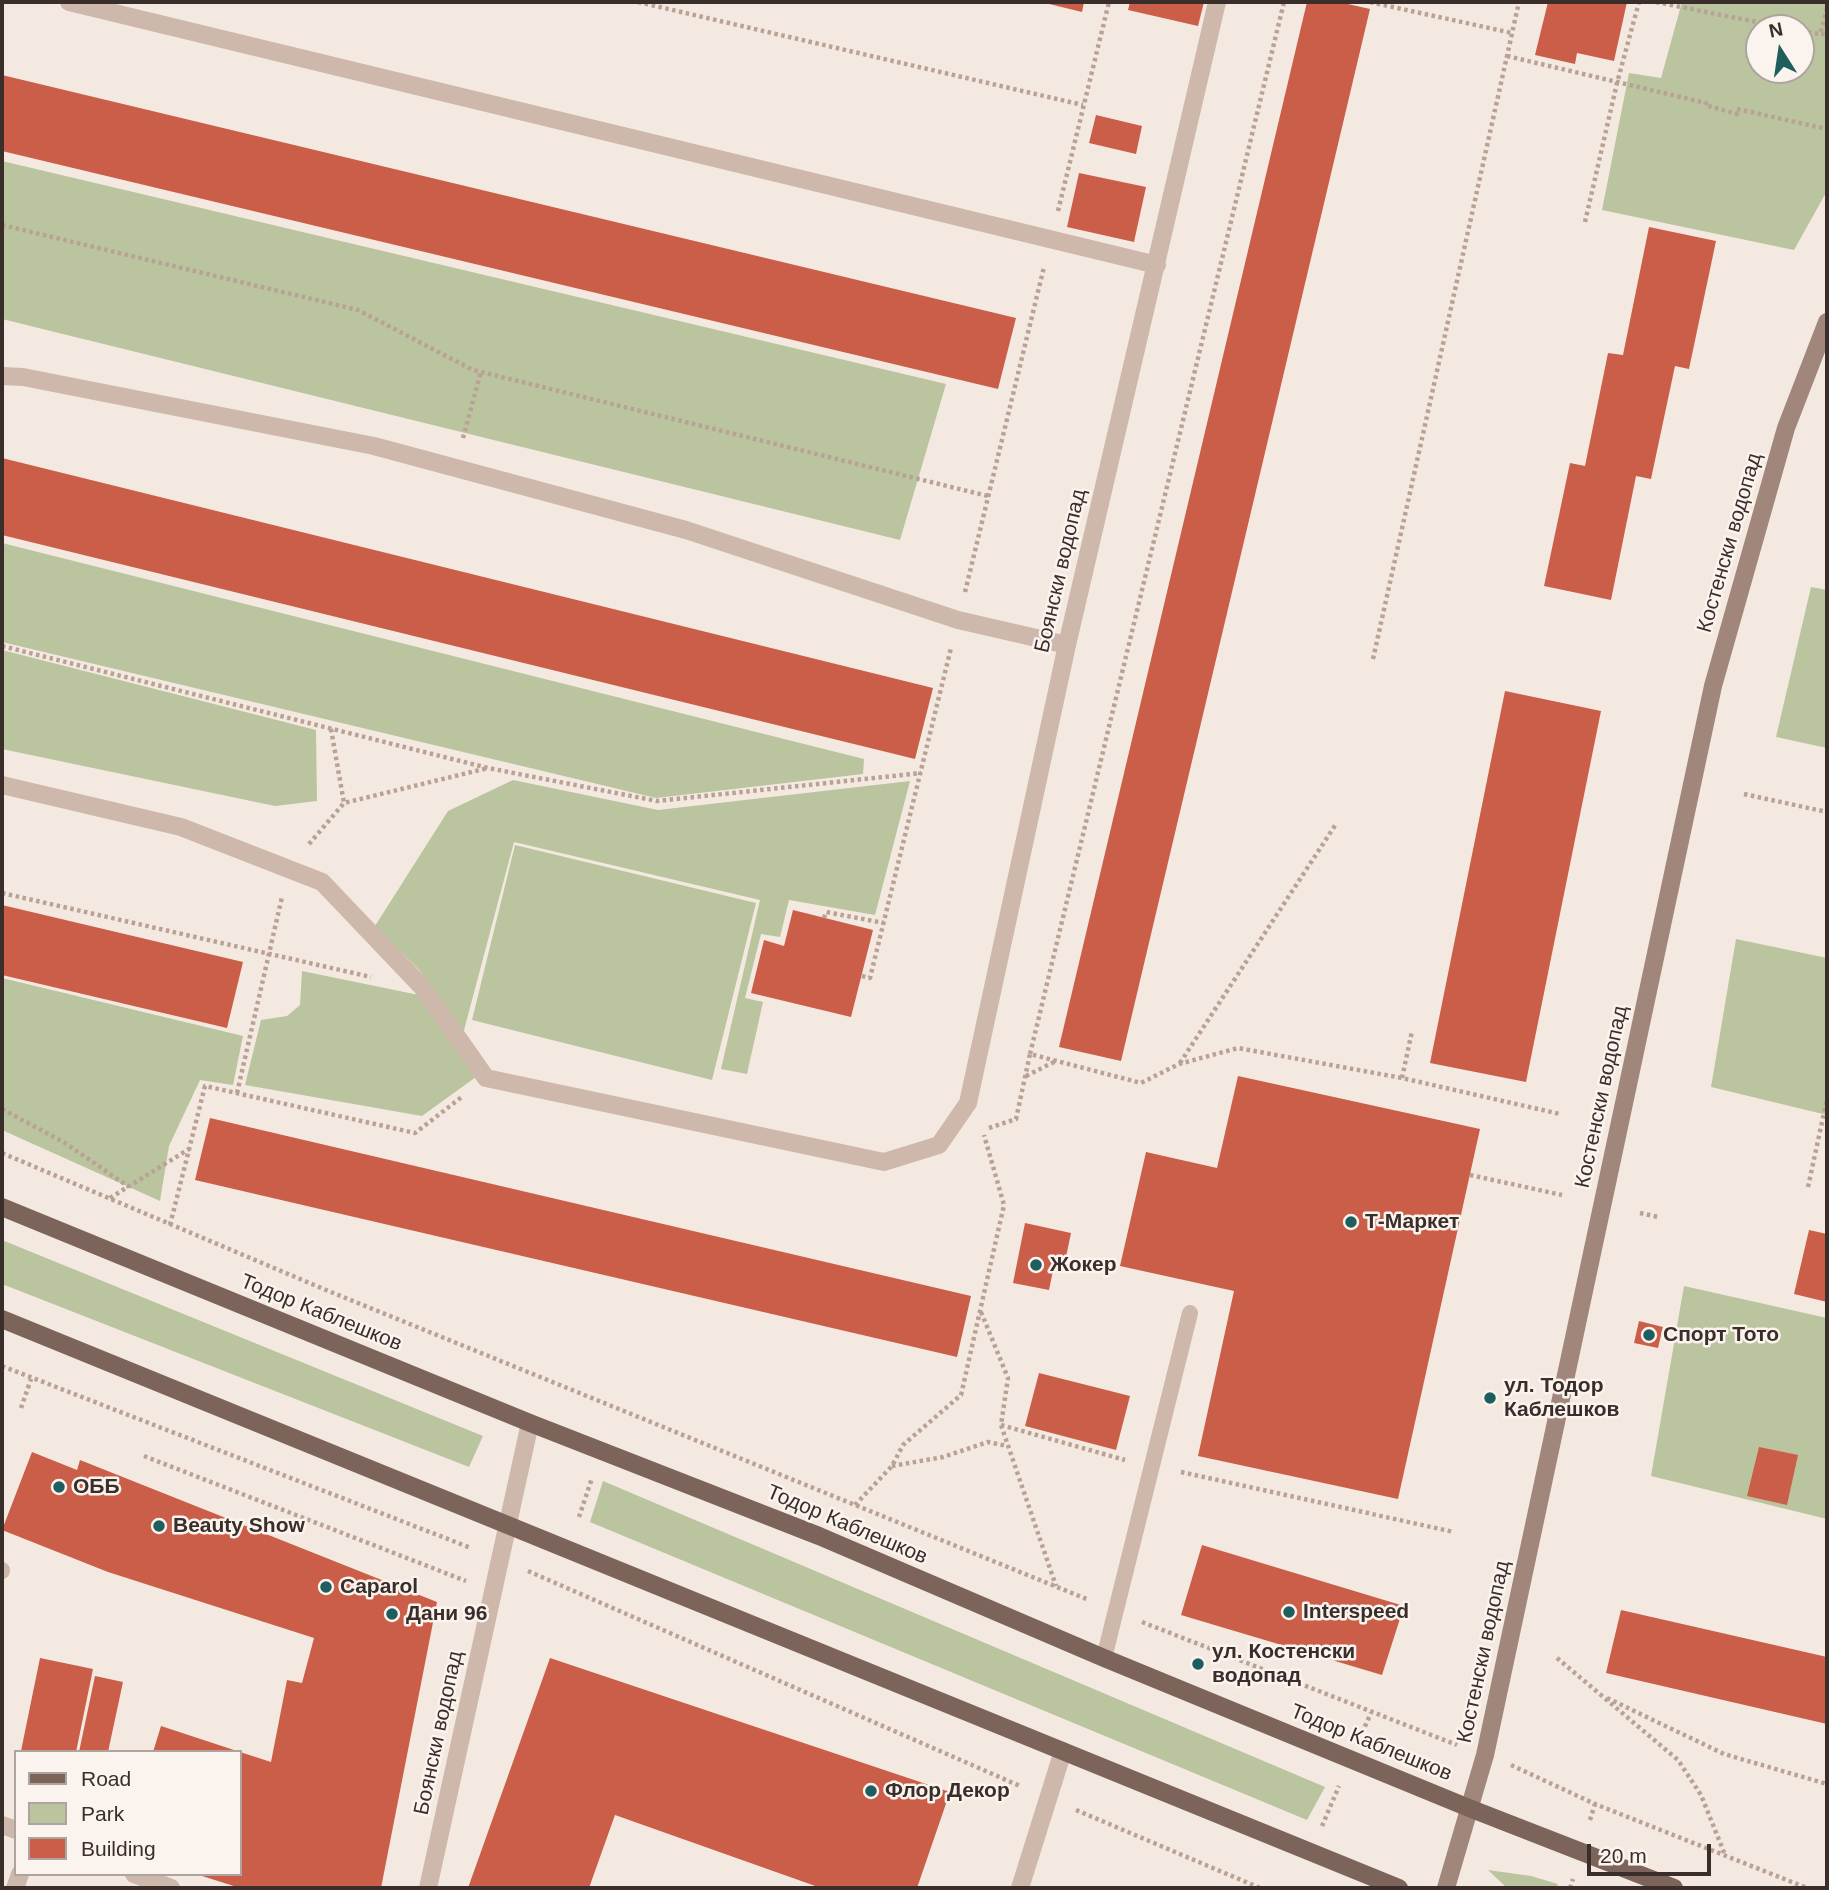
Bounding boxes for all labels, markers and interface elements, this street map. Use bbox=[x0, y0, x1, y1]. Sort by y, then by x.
north arrow bbox=[1745, 14, 1815, 84]
text: N bbox=[1767, 18, 1785, 42]
street label: Костенски водопад bbox=[1692, 450, 1768, 636]
street label: Боянски водопад bbox=[1030, 487, 1092, 655]
street label: Костенски водопад bbox=[1570, 1004, 1634, 1190]
place label: Т-Маркет bbox=[1365, 1209, 1459, 1235]
marker: Т-Маркет bbox=[1343, 1214, 1359, 1230]
place label: Жокер bbox=[1050, 1252, 1117, 1278]
marker: Жокер bbox=[1028, 1257, 1044, 1273]
street label: Тодор Каблешков bbox=[237, 1269, 405, 1357]
place label: Спорт Тото bbox=[1663, 1322, 1779, 1348]
marker: Спорт Тото bbox=[1641, 1327, 1657, 1343]
place label: ул. Тодор Каблешков bbox=[1504, 1373, 1619, 1423]
marker: ул. Тодор Каблешков bbox=[1482, 1390, 1498, 1406]
place label: ОББ bbox=[73, 1474, 120, 1500]
marker: ОББ bbox=[51, 1479, 67, 1495]
street label: Тодор Каблешков bbox=[763, 1480, 931, 1570]
place label: Beauty Show bbox=[173, 1513, 305, 1539]
marker: Beauty Show bbox=[151, 1518, 167, 1534]
street label: Костенски водопад bbox=[1452, 1559, 1516, 1745]
place label: Caparol bbox=[340, 1574, 418, 1600]
marker: Caparol bbox=[318, 1579, 334, 1595]
place label: Interspeed bbox=[1303, 1599, 1409, 1625]
place label: Дани 96 bbox=[406, 1601, 487, 1627]
marker: Interspeed bbox=[1281, 1604, 1297, 1620]
marker: Дани 96 bbox=[384, 1606, 400, 1622]
place label: ул. Костенски водопад bbox=[1212, 1639, 1355, 1689]
street label: Боянски водопад bbox=[409, 1649, 469, 1817]
marker: ул. Костенски водопад bbox=[1190, 1656, 1206, 1672]
street label: Тодор Каблешков bbox=[1287, 1699, 1455, 1787]
legend bbox=[14, 1750, 242, 1876]
text: Road bbox=[81, 1767, 131, 1790]
place label: Флор Декор bbox=[885, 1778, 1010, 1804]
marker: Флор Декор bbox=[863, 1783, 879, 1799]
text: Park bbox=[81, 1802, 124, 1825]
scale bar bbox=[1591, 1830, 1715, 1874]
text: Building bbox=[81, 1837, 156, 1860]
text: 20 m bbox=[1600, 1844, 1647, 1867]

